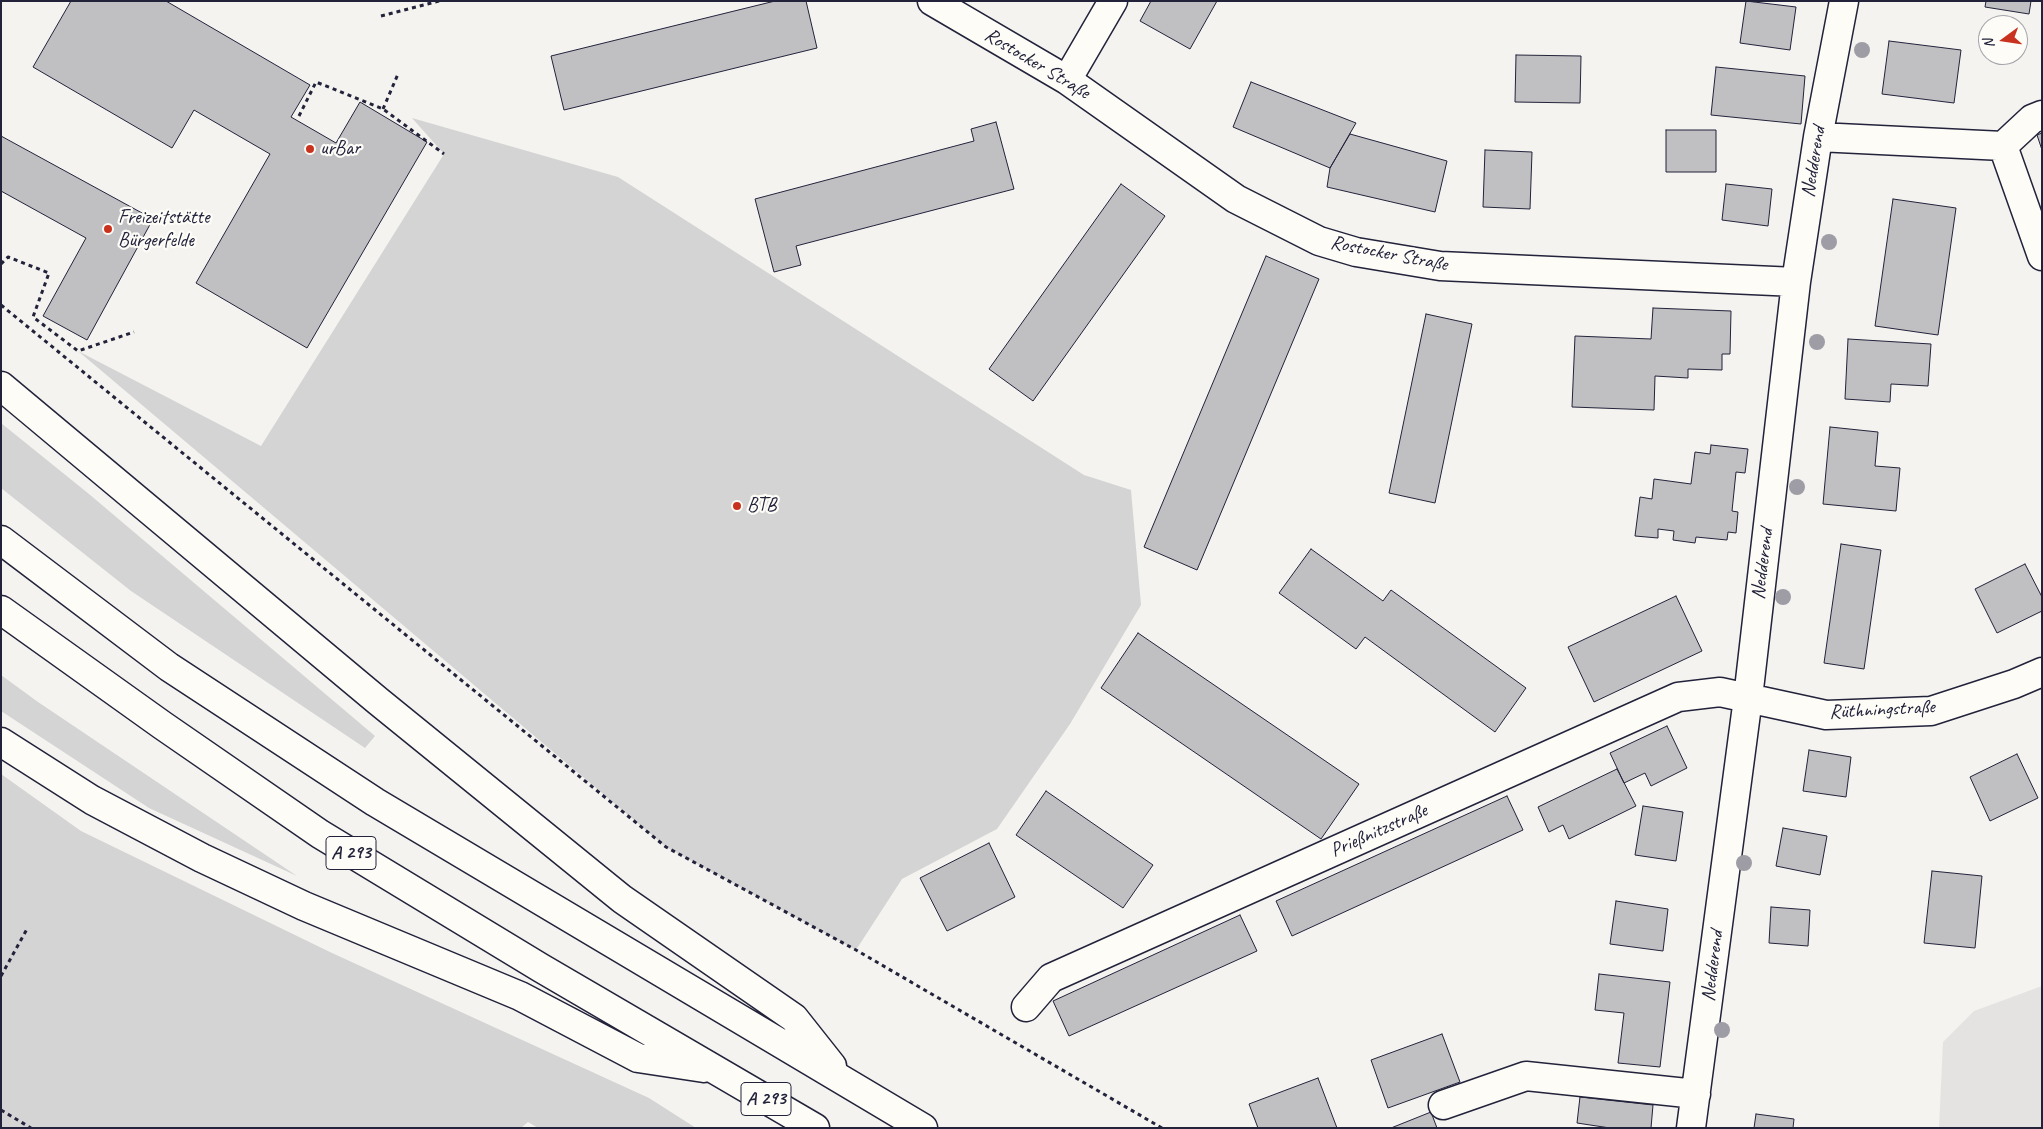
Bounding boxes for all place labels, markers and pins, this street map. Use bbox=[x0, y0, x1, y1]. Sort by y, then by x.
place label: urBar bbox=[320, 137, 360, 161]
marker: urBar bbox=[304, 143, 316, 155]
place label: Freizeitstätte Bürgerfelde bbox=[118, 206, 209, 253]
marker: Freizeitstätte Bürgerfelde bbox=[102, 223, 114, 235]
place label: BTB bbox=[747, 494, 776, 518]
marker: BTB bbox=[731, 500, 743, 512]

